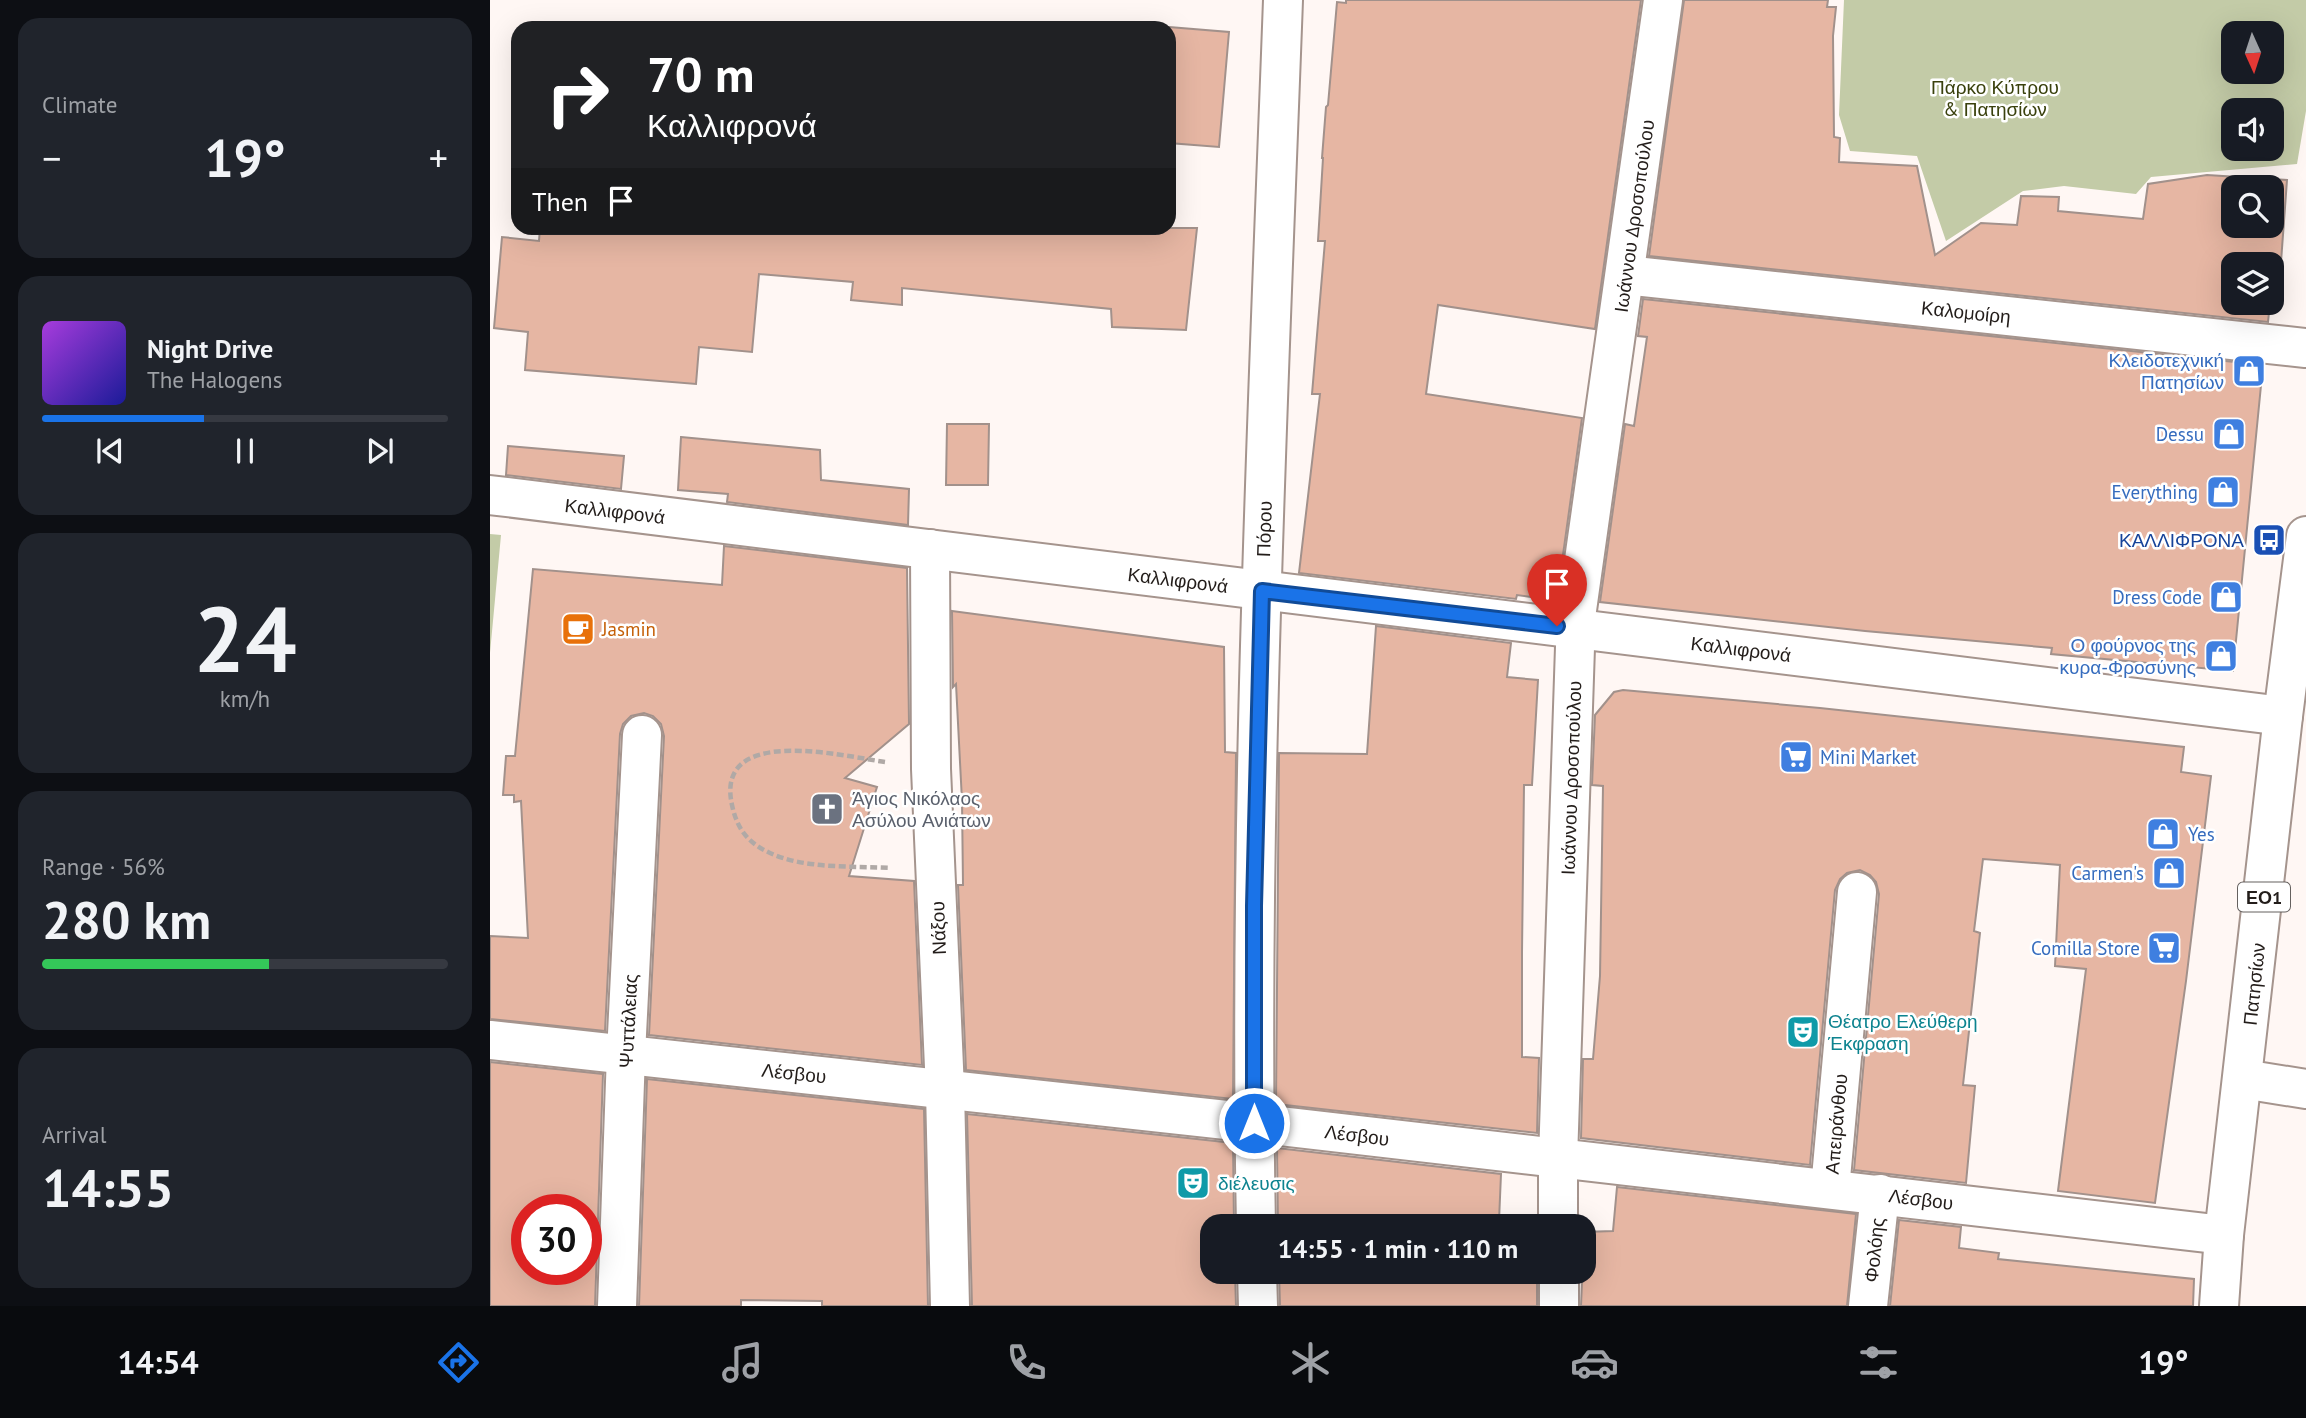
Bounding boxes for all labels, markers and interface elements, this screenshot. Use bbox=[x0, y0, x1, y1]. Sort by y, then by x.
north arrow bbox=[2221, 21, 2284, 84]
map controls bbox=[2221, 21, 2284, 315]
text: 70 m bbox=[647, 42, 754, 106]
icon: right bbox=[532, 49, 623, 140]
park label: Πάρκο Κύπρου & Πατησίων bbox=[1931, 75, 2059, 121]
text: Climate bbox=[42, 90, 117, 119]
button: sound bbox=[2221, 98, 2284, 161]
text: Καλλιφρονά bbox=[647, 104, 817, 146]
street label: Ιωάννου Δροσοπούλου bbox=[1609, 118, 1659, 314]
text: 19° bbox=[204, 124, 286, 191]
text: − bbox=[42, 133, 61, 182]
text: + bbox=[429, 133, 448, 182]
button: search bbox=[2221, 175, 2284, 238]
icon: arrive bbox=[602, 182, 640, 220]
text: Then bbox=[532, 185, 588, 218]
button: layers bbox=[2221, 252, 2284, 315]
street label: Καλομοίρη bbox=[1920, 295, 2012, 329]
text: Night Drive bbox=[147, 332, 273, 365]
place label: Κλειδοτεχνική Πατησίων bbox=[2109, 348, 2224, 394]
shop icon: Κλειδοτεχνική Πατησίων bbox=[2230, 352, 2268, 390]
text: The Halogens bbox=[147, 365, 282, 394]
shop icon: Dessu bbox=[2210, 415, 2248, 453]
place label: Dessu bbox=[2156, 422, 2204, 446]
icon: previous bbox=[91, 432, 129, 470]
icon: pause bbox=[226, 432, 264, 470]
icon: next bbox=[361, 432, 399, 470]
shop icon: Everything bbox=[2204, 473, 2242, 511]
place label: Everything bbox=[2111, 480, 2198, 504]
street label: Καλλιφρονά bbox=[563, 493, 667, 529]
street label: Πόρου bbox=[1251, 501, 1277, 557]
bus stop icon: ΚΑΛΛΙΦΡΟΝΑ bbox=[2250, 521, 2288, 559]
place label: ΚΑΛΛΙΦΡΟΝΑ bbox=[2119, 528, 2244, 552]
pin bbox=[1527, 554, 1587, 626]
street label: Καλλιφρονά bbox=[1126, 562, 1230, 598]
icon: arrive bbox=[1538, 565, 1576, 603]
shop icon: Dress Code bbox=[2207, 578, 2245, 616]
text: 24 bbox=[193, 579, 297, 697]
place label: Dress Code bbox=[2112, 585, 2202, 609]
cafe icon: Jasmin bbox=[559, 610, 597, 648]
place label: Jasmin bbox=[601, 617, 656, 641]
street label: Καλλιφρονά bbox=[1689, 631, 1793, 667]
place label: Ο φούρνος της κυρα-Φροσύνης bbox=[2060, 633, 2196, 679]
shop icon: Ο φούρνος της κυρα-Φροσύνης bbox=[2202, 637, 2240, 675]
street label: Ιωάννου Δροσοπούλου bbox=[1556, 680, 1586, 876]
text: km/h bbox=[220, 684, 270, 713]
supermarket icon: Mini Market bbox=[1777, 738, 1815, 776]
place label: Mini Market bbox=[1820, 745, 1917, 769]
place label: Άγιος Νικόλαος Ασύλου Ανιάτων bbox=[852, 786, 991, 832]
church icon: Άγιος Νικόλαος Ασύλου Ανιάτων bbox=[808, 790, 846, 828]
shop icon: Yes bbox=[2144, 815, 2182, 853]
place label: Yes bbox=[2188, 822, 2215, 846]
text: Range · 56% bbox=[42, 852, 165, 881]
shop icon: Carmen's bbox=[2150, 854, 2188, 892]
place label: Carmen's bbox=[2071, 861, 2144, 885]
road number: ΕΟ1 bbox=[2238, 882, 2290, 912]
text: 280 km bbox=[42, 886, 211, 953]
street label: Νάξου bbox=[925, 901, 951, 955]
supermarket icon: Comilla Store bbox=[2145, 929, 2183, 967]
place label: Comilla Store bbox=[2031, 936, 2140, 960]
street label: Πατησίων bbox=[2238, 941, 2270, 1027]
street label: Ψυττάλειας bbox=[614, 973, 642, 1069]
place label: Θέατρο Ελεύθερη Έκφραση bbox=[1827, 1009, 1978, 1055]
theatre icon: Θέατρο Ελεύθερη Έκφραση bbox=[1784, 1013, 1822, 1051]
street label: Λέσβου bbox=[761, 1058, 827, 1088]
street label: Απειράνθου bbox=[1820, 1073, 1852, 1175]
position arrow bbox=[1217, 1086, 1291, 1160]
street label: Λέσβου bbox=[1323, 1119, 1391, 1151]
text: Arrival bbox=[42, 1120, 106, 1149]
text: 14:55 bbox=[42, 1154, 174, 1221]
theatre icon: διέλευσις bbox=[1174, 1164, 1212, 1202]
place label: διέλευσις bbox=[1218, 1171, 1295, 1195]
street label: Λέσβου bbox=[1887, 1183, 1955, 1215]
speed limit sign: 30 bbox=[511, 1194, 602, 1285]
street label: Φολόης bbox=[1859, 1216, 1889, 1284]
text: 14:55 · 1 min · 110 m bbox=[1278, 1232, 1518, 1265]
icon: directions bbox=[434, 1338, 483, 1387]
icon: music bbox=[718, 1338, 767, 1387]
icon: phone bbox=[1002, 1338, 1051, 1387]
icon: climate bbox=[1286, 1338, 1335, 1387]
icon: car bbox=[1570, 1338, 1619, 1387]
icon: filters bbox=[1854, 1338, 1903, 1387]
text: 14:54 bbox=[118, 1341, 199, 1383]
text: 19° bbox=[2138, 1341, 2188, 1383]

